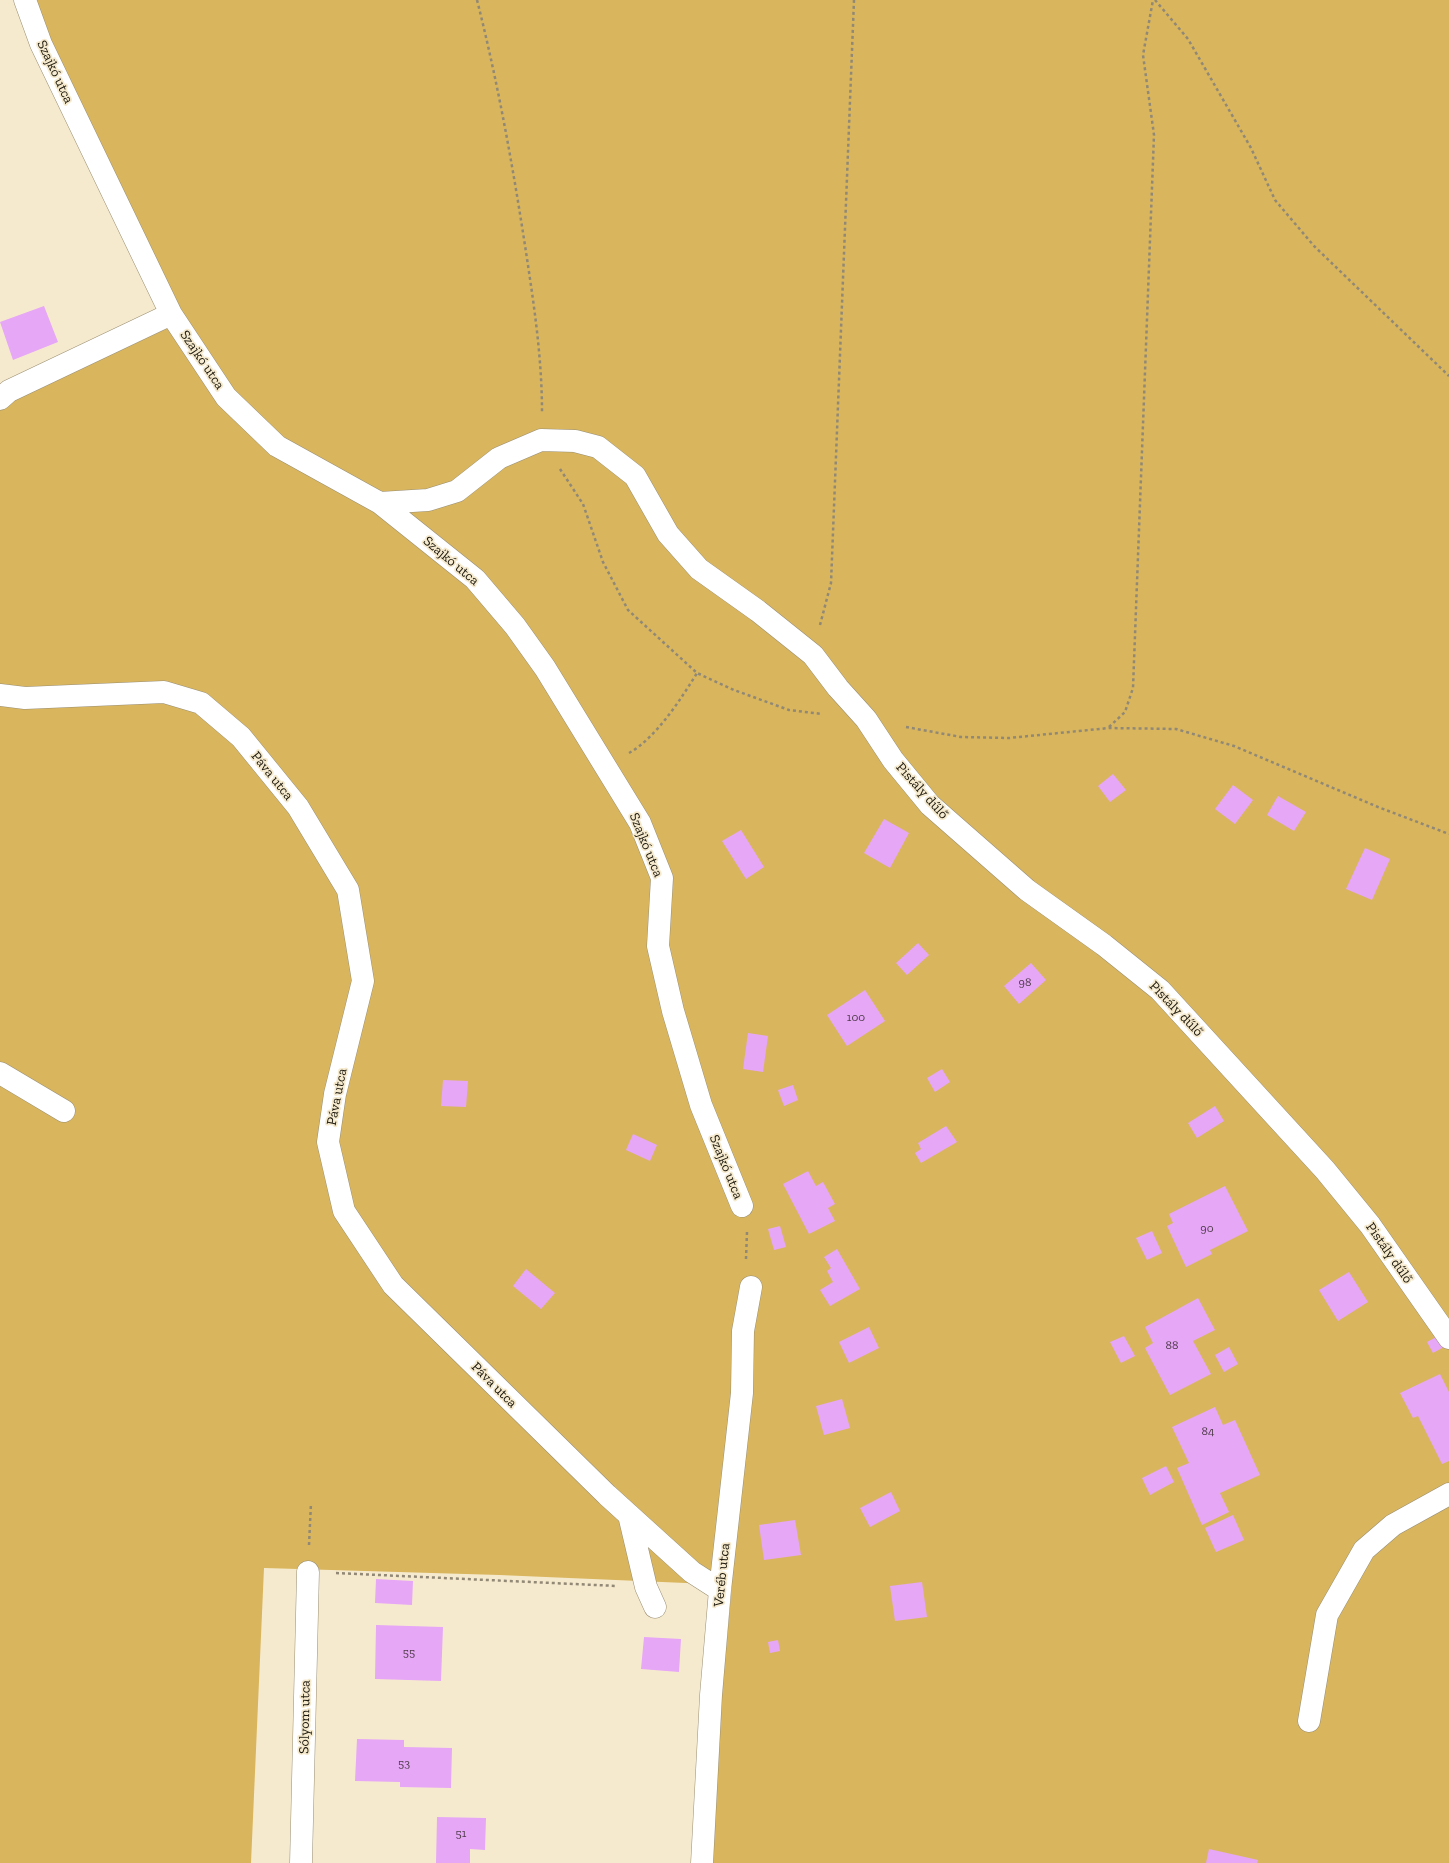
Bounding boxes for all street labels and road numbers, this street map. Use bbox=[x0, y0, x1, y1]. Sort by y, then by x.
street label: Szajkó utca bbox=[33, 38, 77, 106]
street label: Szajkó utca bbox=[176, 327, 228, 393]
street label: Szajkó utca bbox=[420, 533, 482, 589]
street label: Páva utca bbox=[247, 748, 297, 804]
street label: Pistály dűlő bbox=[892, 759, 952, 823]
street label: Szajkó utca bbox=[626, 810, 666, 880]
street label: Pistály dűlő bbox=[1146, 978, 1206, 1040]
street label: Páva utca bbox=[323, 1067, 351, 1127]
street label: Szajkó utca bbox=[706, 1132, 746, 1202]
street label: Pistály dűlő bbox=[1362, 1219, 1416, 1287]
street label: Páva utca bbox=[468, 1359, 520, 1411]
street label: Veréb utca bbox=[710, 1542, 734, 1608]
street label: Sólyom utca bbox=[296, 1680, 314, 1754]

